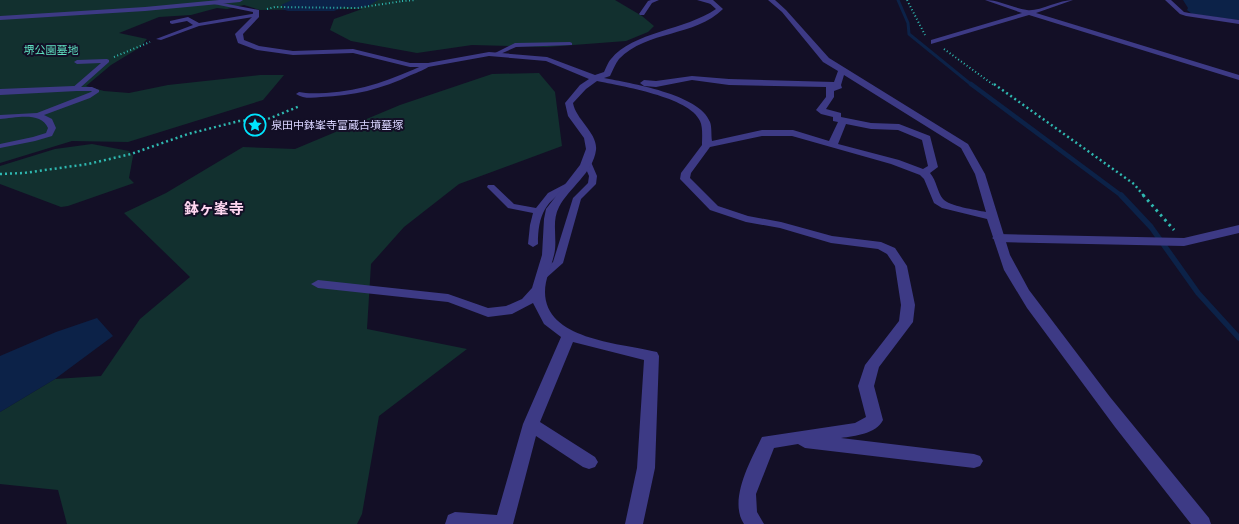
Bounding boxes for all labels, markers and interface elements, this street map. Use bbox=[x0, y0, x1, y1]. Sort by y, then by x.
park label: 堺公園墓地 bbox=[24, 42, 79, 58]
place icon: 泉田中鉢峯寺富蔵古墳墓塚 bbox=[243, 113, 267, 137]
place label: 泉田中鉢峯寺富蔵古墳墓塚 bbox=[271, 117, 403, 133]
district label: 鉢ヶ峯寺 bbox=[184, 197, 244, 220]

